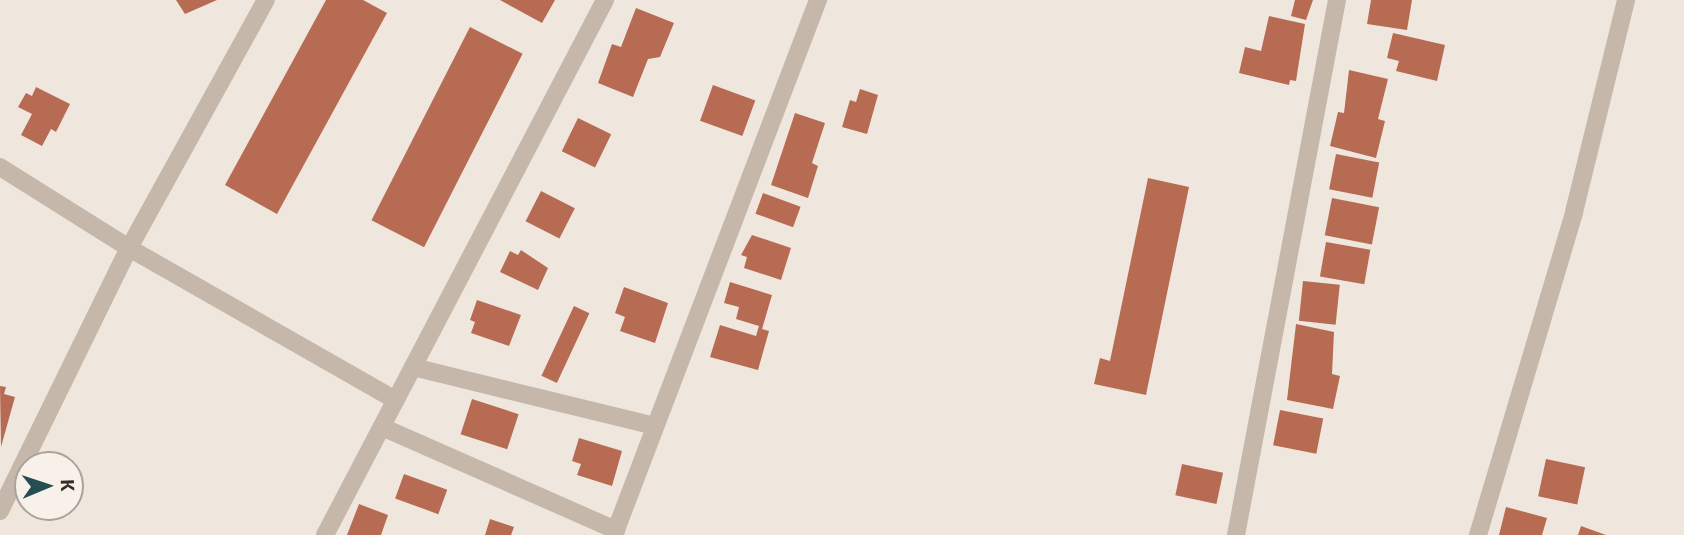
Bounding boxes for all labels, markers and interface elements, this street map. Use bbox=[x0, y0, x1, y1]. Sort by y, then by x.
north arrow bbox=[14, 451, 84, 521]
text: K bbox=[57, 479, 80, 492]

